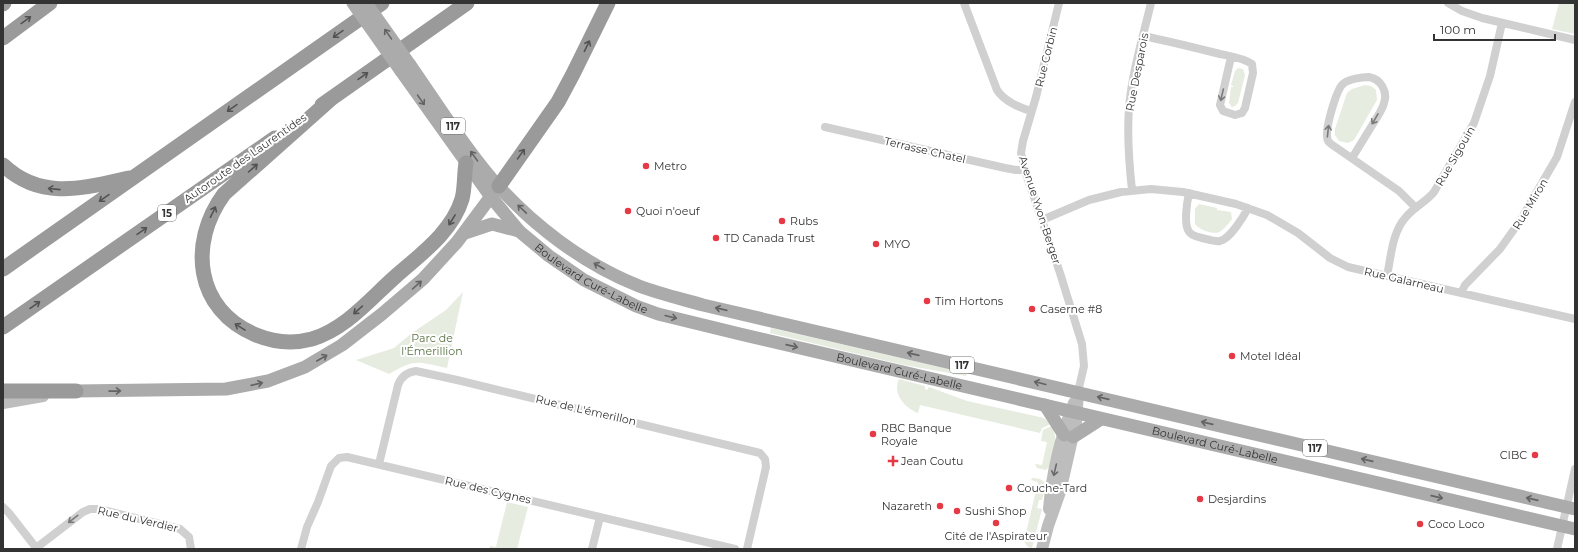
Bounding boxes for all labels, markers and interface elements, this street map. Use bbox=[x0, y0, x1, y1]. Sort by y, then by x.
one-way arrow bbox=[20, 16, 31, 24]
scale bar bbox=[1434, 16, 1555, 42]
text: 100 m bbox=[1440, 22, 1476, 37]
street label: Rue Corbin bbox=[1032, 25, 1060, 89]
one-way arrow bbox=[333, 29, 344, 38]
one-way arrow bbox=[384, 29, 392, 40]
street label: Rue Desparois bbox=[1123, 31, 1152, 112]
one-way arrow bbox=[584, 40, 591, 52]
one-way arrow bbox=[357, 72, 368, 80]
one-way arrow bbox=[1218, 88, 1225, 101]
one-way arrow bbox=[417, 94, 425, 105]
one-way arrow bbox=[227, 104, 238, 112]
street label: Autoroute des Laurentides bbox=[181, 110, 310, 206]
one-way arrow bbox=[1371, 113, 1379, 125]
road number: 117 bbox=[441, 118, 465, 134]
street label: Rue Sigouin bbox=[1432, 124, 1478, 188]
one-way arrow bbox=[1324, 125, 1331, 138]
street label: Terrasse Chatel bbox=[883, 134, 967, 166]
one-way arrow bbox=[517, 149, 526, 160]
one-way arrow bbox=[470, 150, 478, 161]
street label: Avenue Yvon-Berger bbox=[1016, 154, 1064, 266]
place label: Metro bbox=[654, 159, 687, 173]
marker: Metro bbox=[641, 161, 651, 171]
one-way arrow bbox=[248, 163, 259, 172]
street label: Rue Miron bbox=[1509, 176, 1551, 232]
one-way arrow bbox=[48, 185, 61, 193]
one-way arrow bbox=[99, 194, 110, 202]
one-way arrow bbox=[517, 204, 527, 214]
place label: Quoi n'oeuf bbox=[636, 204, 701, 218]
road number: 15 bbox=[158, 205, 176, 221]
marker: Quoi n'oeuf bbox=[623, 206, 633, 216]
one-way arrow bbox=[210, 207, 217, 219]
one-way arrow bbox=[448, 214, 456, 225]
place label: Rubs bbox=[790, 214, 819, 228]
marker: Rubs bbox=[777, 216, 787, 226]
one-way arrow bbox=[136, 227, 147, 235]
place label: TD Canada Trust bbox=[724, 231, 816, 245]
marker: TD Canada Trust bbox=[711, 233, 721, 243]
place label: MYO bbox=[884, 237, 910, 251]
marker: MYO bbox=[871, 239, 881, 249]
street label: Boulevard Curé-Labelle bbox=[532, 240, 650, 317]
one-way arrow bbox=[593, 262, 605, 270]
street label: Rue Galarneau bbox=[1363, 264, 1445, 296]
one-way arrow bbox=[411, 281, 421, 290]
place label: Tim Hortons bbox=[935, 294, 1004, 308]
marker: Tim Hortons bbox=[922, 296, 932, 306]
one-way arrow bbox=[29, 301, 40, 309]
place label: Caserne #8 bbox=[1040, 302, 1102, 316]
one-way arrow bbox=[715, 304, 728, 312]
marker: Caserne #8 bbox=[1027, 304, 1037, 314]
one-way arrow bbox=[353, 305, 364, 314]
one-way arrow bbox=[664, 314, 677, 321]
one-way arrow bbox=[235, 322, 246, 331]
park label: Parc de l'Émerillion bbox=[401, 331, 463, 358]
one-way arrow bbox=[785, 342, 798, 350]
place label: Motel Idéal bbox=[1240, 349, 1301, 363]
street label: Boulevard Curé-Labelle bbox=[835, 350, 964, 393]
one-way arrow bbox=[907, 350, 920, 357]
marker: Motel Idéal bbox=[1227, 351, 1237, 361]
one-way arrow bbox=[316, 354, 328, 362]
road number: 117 bbox=[950, 357, 974, 373]
one-way arrow bbox=[1034, 379, 1047, 387]
one-way arrow bbox=[250, 380, 263, 387]
one-way arrow bbox=[108, 387, 121, 395]
street label: Rue de L'émerillon bbox=[534, 392, 638, 428]
one-way arrow bbox=[1097, 394, 1110, 402]
one-way arrow bbox=[1200, 418, 1213, 426]
place label: RBC Banque Royale bbox=[881, 421, 952, 448]
street label: Boulevard Curé-Labelle bbox=[1151, 423, 1280, 466]
marker: RBC Banque Royale bbox=[868, 429, 878, 439]
road number: 117 bbox=[1303, 440, 1327, 456]
place label: CIBC bbox=[1500, 448, 1527, 462]
marker: CIBC bbox=[1530, 450, 1540, 460]
place label: Jean Coutu bbox=[900, 454, 964, 468]
marker: Jean Coutu bbox=[888, 456, 898, 466]
one-way arrow bbox=[1361, 456, 1374, 464]
one-way arrow bbox=[1051, 463, 1059, 476]
street label: Rue des Cygnes bbox=[444, 473, 533, 507]
place label: Couche-Tard bbox=[1017, 481, 1087, 495]
marker: Couche-Tard bbox=[1004, 483, 1014, 493]
place label: Desjardins bbox=[1208, 492, 1267, 506]
one-way arrow bbox=[1431, 493, 1444, 501]
marker: Desjardins bbox=[1195, 494, 1205, 504]
one-way arrow bbox=[1526, 494, 1539, 502]
place label: Nazareth bbox=[882, 499, 932, 513]
marker: Nazareth bbox=[935, 501, 945, 511]
street label: Rue du Verdier bbox=[96, 503, 180, 535]
place label: Sushi Shop bbox=[965, 504, 1026, 518]
marker: Sushi Shop bbox=[952, 506, 962, 516]
one-way arrow bbox=[68, 515, 79, 523]
place label: Coco Loco bbox=[1428, 517, 1485, 531]
marker: Cité de l'Aspirateur bbox=[991, 518, 1001, 528]
marker: Coco Loco bbox=[1415, 519, 1425, 529]
place label: Cité de l'Aspirateur bbox=[945, 529, 1047, 543]

